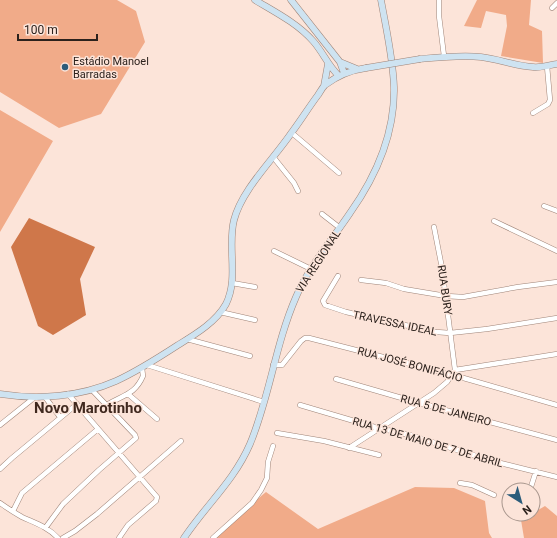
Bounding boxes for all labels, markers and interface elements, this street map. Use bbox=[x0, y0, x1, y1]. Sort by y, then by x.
scale bar bbox=[18, 16, 97, 42]
text: 100 m bbox=[24, 23, 58, 37]
place label: Estádio Manoel Barradas bbox=[73, 55, 149, 81]
marker: Estádio Manoel Barradas bbox=[60, 62, 70, 72]
street label: VIA REGIONAL bbox=[293, 227, 344, 295]
street label: RUA BURY bbox=[435, 264, 455, 317]
street label: TRAVESSA IDEAL bbox=[352, 308, 438, 339]
street label: RUA JOSÉ BONIFÁCIO bbox=[356, 344, 464, 385]
street label: RUA 5 DE JANEIRO bbox=[399, 392, 493, 429]
district label: Novo Marotinho bbox=[34, 399, 142, 417]
street label: RUA 13 DE MAIO DE 7 DE ABRIL bbox=[351, 415, 505, 470]
north arrow bbox=[501, 482, 541, 522]
text: N bbox=[520, 502, 534, 517]

